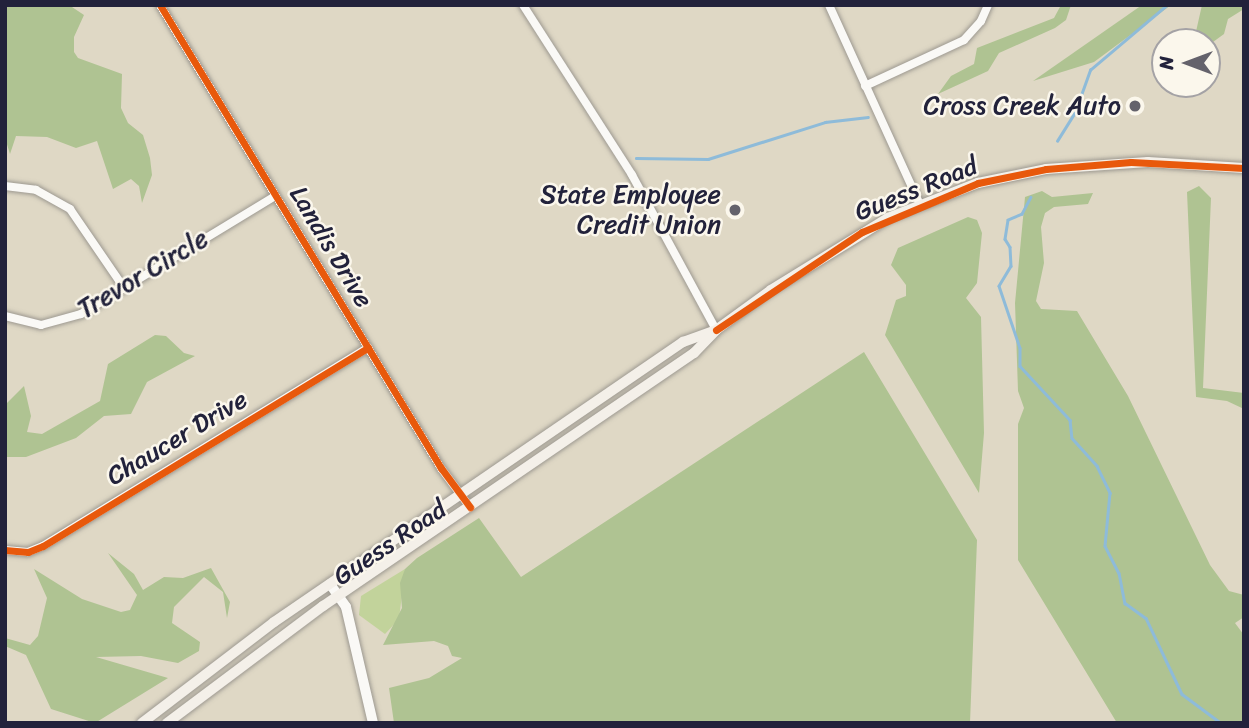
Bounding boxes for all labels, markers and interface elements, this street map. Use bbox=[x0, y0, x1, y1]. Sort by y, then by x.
north arrow bbox=[1151, 28, 1221, 98]
text: N bbox=[1150, 56, 1183, 70]
place label: Cross Creek Auto bbox=[922, 90, 1121, 122]
marker: Cross Creek Auto bbox=[1127, 98, 1143, 114]
street label: Guess Road bbox=[850, 150, 982, 228]
place label: State Employee Credit Union bbox=[541, 179, 721, 241]
street label: Landis Drive bbox=[283, 181, 379, 313]
marker: State Employee Credit Union bbox=[727, 202, 743, 218]
street label: Trevor Circle bbox=[72, 223, 214, 325]
street label: Chaucer Drive bbox=[101, 384, 253, 492]
street label: Guess Road bbox=[327, 494, 453, 592]

